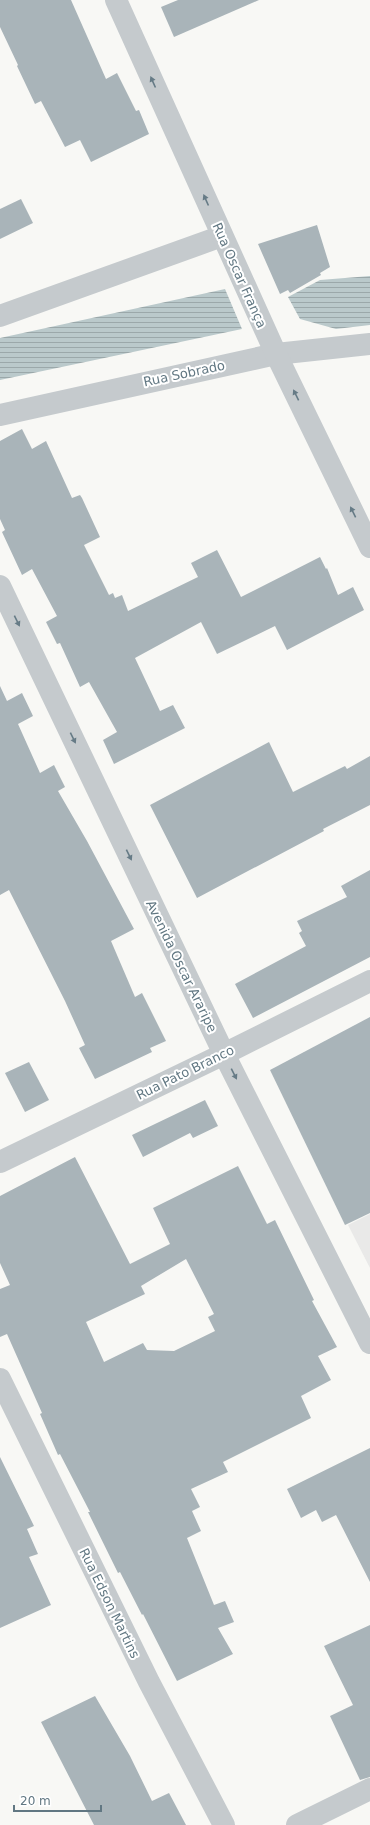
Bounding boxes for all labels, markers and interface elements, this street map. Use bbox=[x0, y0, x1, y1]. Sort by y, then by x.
one-way arrow bbox=[150, 76, 156, 87]
one-way arrow bbox=[203, 195, 209, 206]
street label: Rua Oscar França bbox=[210, 220, 269, 330]
street label: Rua Sobrado bbox=[142, 358, 226, 389]
one-way arrow bbox=[293, 389, 299, 400]
one-way arrow bbox=[350, 506, 356, 517]
one-way arrow bbox=[14, 615, 20, 626]
one-way arrow bbox=[70, 732, 76, 744]
one-way arrow bbox=[126, 850, 132, 861]
street label: Avenida Oscar Araripe bbox=[143, 898, 220, 1035]
street label: Rua Pato Branco bbox=[134, 1042, 237, 1103]
one-way arrow bbox=[230, 1068, 237, 1079]
street label: Rua Edson Martins bbox=[76, 1546, 143, 1661]
scale bar bbox=[14, 1787, 101, 1813]
text: 20 m bbox=[20, 1794, 51, 1808]

